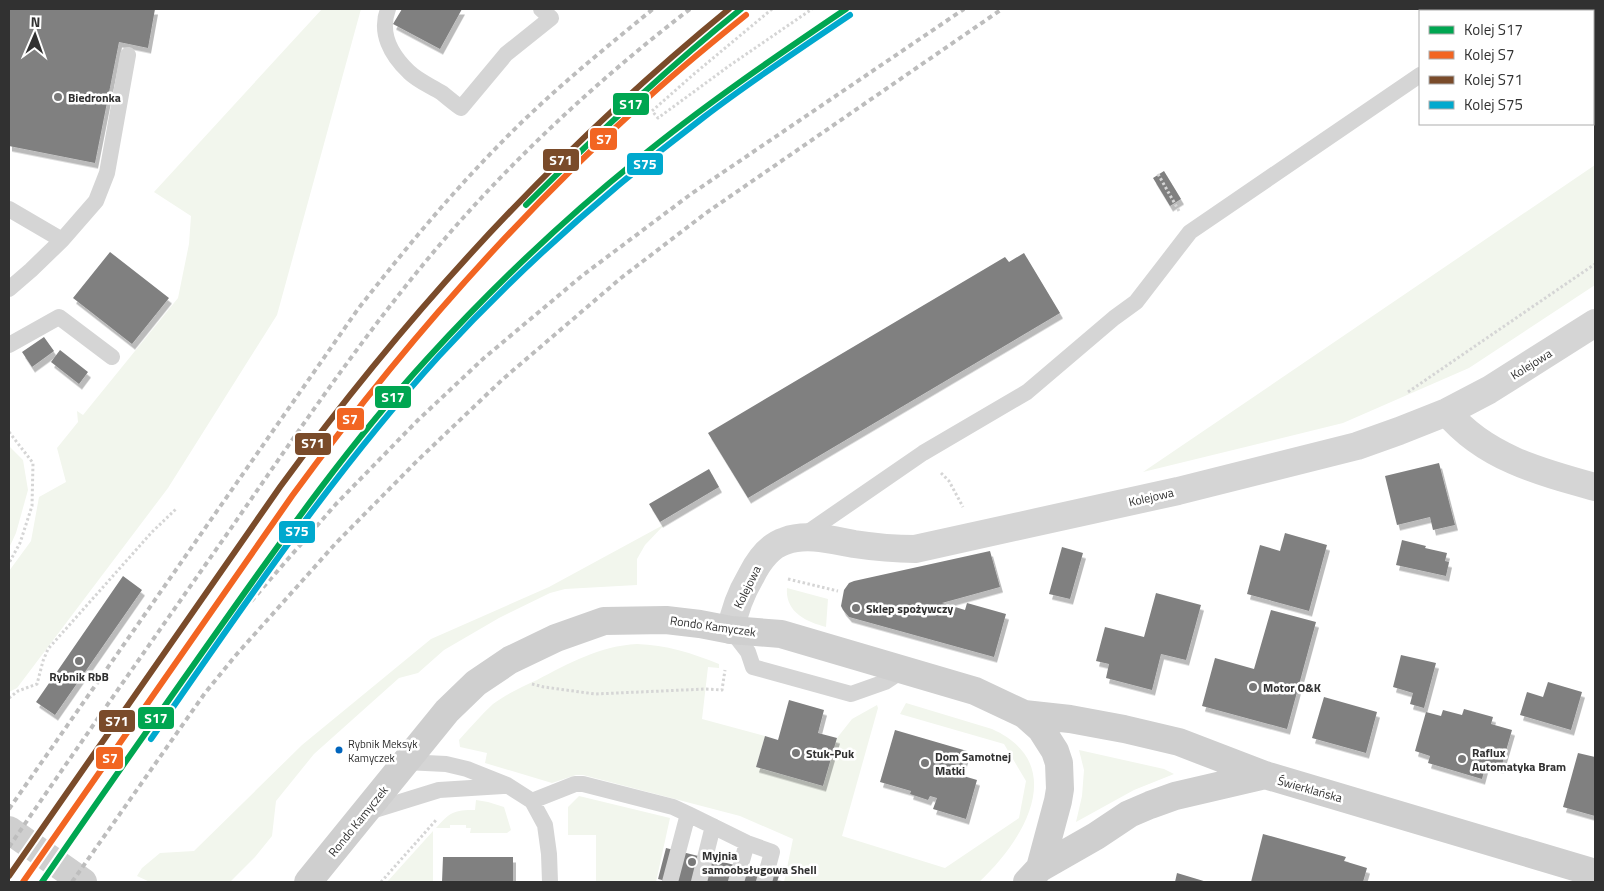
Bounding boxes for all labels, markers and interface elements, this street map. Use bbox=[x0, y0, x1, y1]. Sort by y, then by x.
north arrow bbox=[10, 10, 60, 60]
legend bbox=[1419, 10, 1594, 125]
text: N bbox=[30, 11, 41, 32]
text: Kolej S17 bbox=[1464, 18, 1523, 41]
text: Kolej S7 bbox=[1464, 43, 1514, 66]
text: Kolej S71 bbox=[1464, 68, 1523, 91]
place label: Biedronka bbox=[68, 88, 121, 107]
marker: Biedronka bbox=[52, 91, 64, 103]
line badge: S17 bbox=[612, 92, 650, 116]
text: S17 bbox=[619, 93, 643, 114]
text: Kolej S75 bbox=[1464, 93, 1523, 116]
line badge: S7 bbox=[589, 127, 618, 151]
text: S7 bbox=[596, 128, 612, 149]
line badge: S71 bbox=[542, 148, 580, 172]
text: S71 bbox=[549, 149, 573, 170]
line badge: S75 bbox=[626, 152, 664, 176]
text: S75 bbox=[633, 153, 657, 174]
street label: Kolejowa bbox=[1507, 344, 1555, 384]
line badge: S17 bbox=[374, 385, 412, 409]
text: S17 bbox=[381, 386, 405, 407]
line badge: S7 bbox=[336, 407, 365, 431]
text: S7 bbox=[342, 408, 358, 429]
line badge: S71 bbox=[294, 432, 332, 456]
text: S71 bbox=[301, 432, 325, 453]
street label: Kolejowa bbox=[1127, 483, 1175, 511]
line badge: S75 bbox=[278, 520, 316, 544]
text: S75 bbox=[285, 520, 309, 541]
street label: Kolejowa bbox=[728, 562, 766, 612]
place label: Sklep spożywczy bbox=[866, 599, 953, 618]
marker: Sklep spożywczy bbox=[850, 602, 862, 614]
street label: Rondo Kamyczek bbox=[669, 611, 757, 641]
marker: Rybnik RbB bbox=[73, 655, 85, 667]
place label: Rybnik RbB bbox=[49, 667, 109, 686]
place label: Motor O&K bbox=[1263, 678, 1321, 697]
marker: Motor O&K bbox=[1247, 681, 1259, 693]
line badge: S17 bbox=[137, 706, 175, 730]
text: S17 bbox=[144, 707, 168, 728]
line badge: S71 bbox=[98, 709, 136, 733]
text: S71 bbox=[105, 710, 129, 731]
place label: Rybnik Meksyk Kamyczek bbox=[348, 736, 418, 766]
place label: Raflux Automatyka Bram bbox=[1472, 743, 1566, 776]
place label: Stuk-Puk bbox=[806, 744, 855, 763]
marker: Rybnik Meksyk Kamyczek bbox=[334, 745, 344, 755]
line badge: S7 bbox=[95, 746, 124, 770]
text: S7 bbox=[102, 747, 118, 768]
marker: Stuk-Puk bbox=[790, 747, 802, 759]
place label: Dom Samotnej Matki bbox=[935, 747, 1011, 780]
marker: Raflux Automatyka Bram bbox=[1456, 753, 1468, 765]
marker: Dom Samotnej Matki bbox=[919, 757, 931, 769]
street label: Świerklańska bbox=[1275, 771, 1345, 807]
street label: Rondo Kamyczek bbox=[323, 781, 393, 861]
place label: Myjnia samoobsługowa Shell bbox=[702, 846, 817, 879]
marker: Myjnia samoobsługowa Shell bbox=[686, 856, 698, 868]

